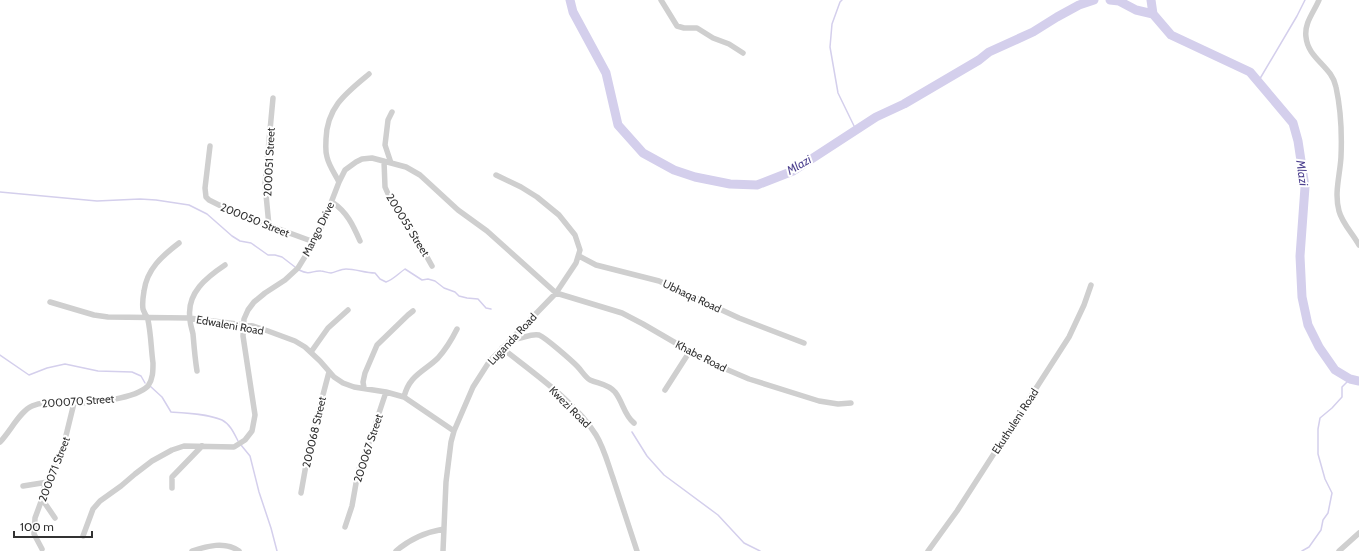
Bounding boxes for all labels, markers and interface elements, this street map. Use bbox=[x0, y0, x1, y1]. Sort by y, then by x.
street label: 200051 Street bbox=[260, 127, 278, 197]
water label: Mlazi bbox=[783, 151, 814, 178]
water label: Mlazi bbox=[1293, 158, 1312, 187]
street label: 200055 Street bbox=[383, 191, 433, 259]
street label: Mango Drive bbox=[299, 199, 337, 259]
street label: 200050 Street bbox=[218, 200, 292, 240]
street label: Ubhaqa Road bbox=[661, 276, 723, 316]
street label: Luganda Road bbox=[484, 310, 540, 368]
street label: Edwaleni Road bbox=[195, 312, 265, 338]
street label: Khabe Road bbox=[673, 337, 729, 375]
street label: Kwezi Road bbox=[546, 383, 594, 431]
street label: Ekuthuleni Road bbox=[989, 386, 1041, 456]
street label: 200070 Street bbox=[41, 391, 115, 411]
street label: 200068 Street bbox=[299, 395, 329, 469]
street label: 200067 Street bbox=[350, 412, 386, 484]
street label: 200071 Street bbox=[35, 434, 73, 504]
scale bar bbox=[14, 513, 92, 539]
text: 100 m bbox=[20, 519, 54, 534]

